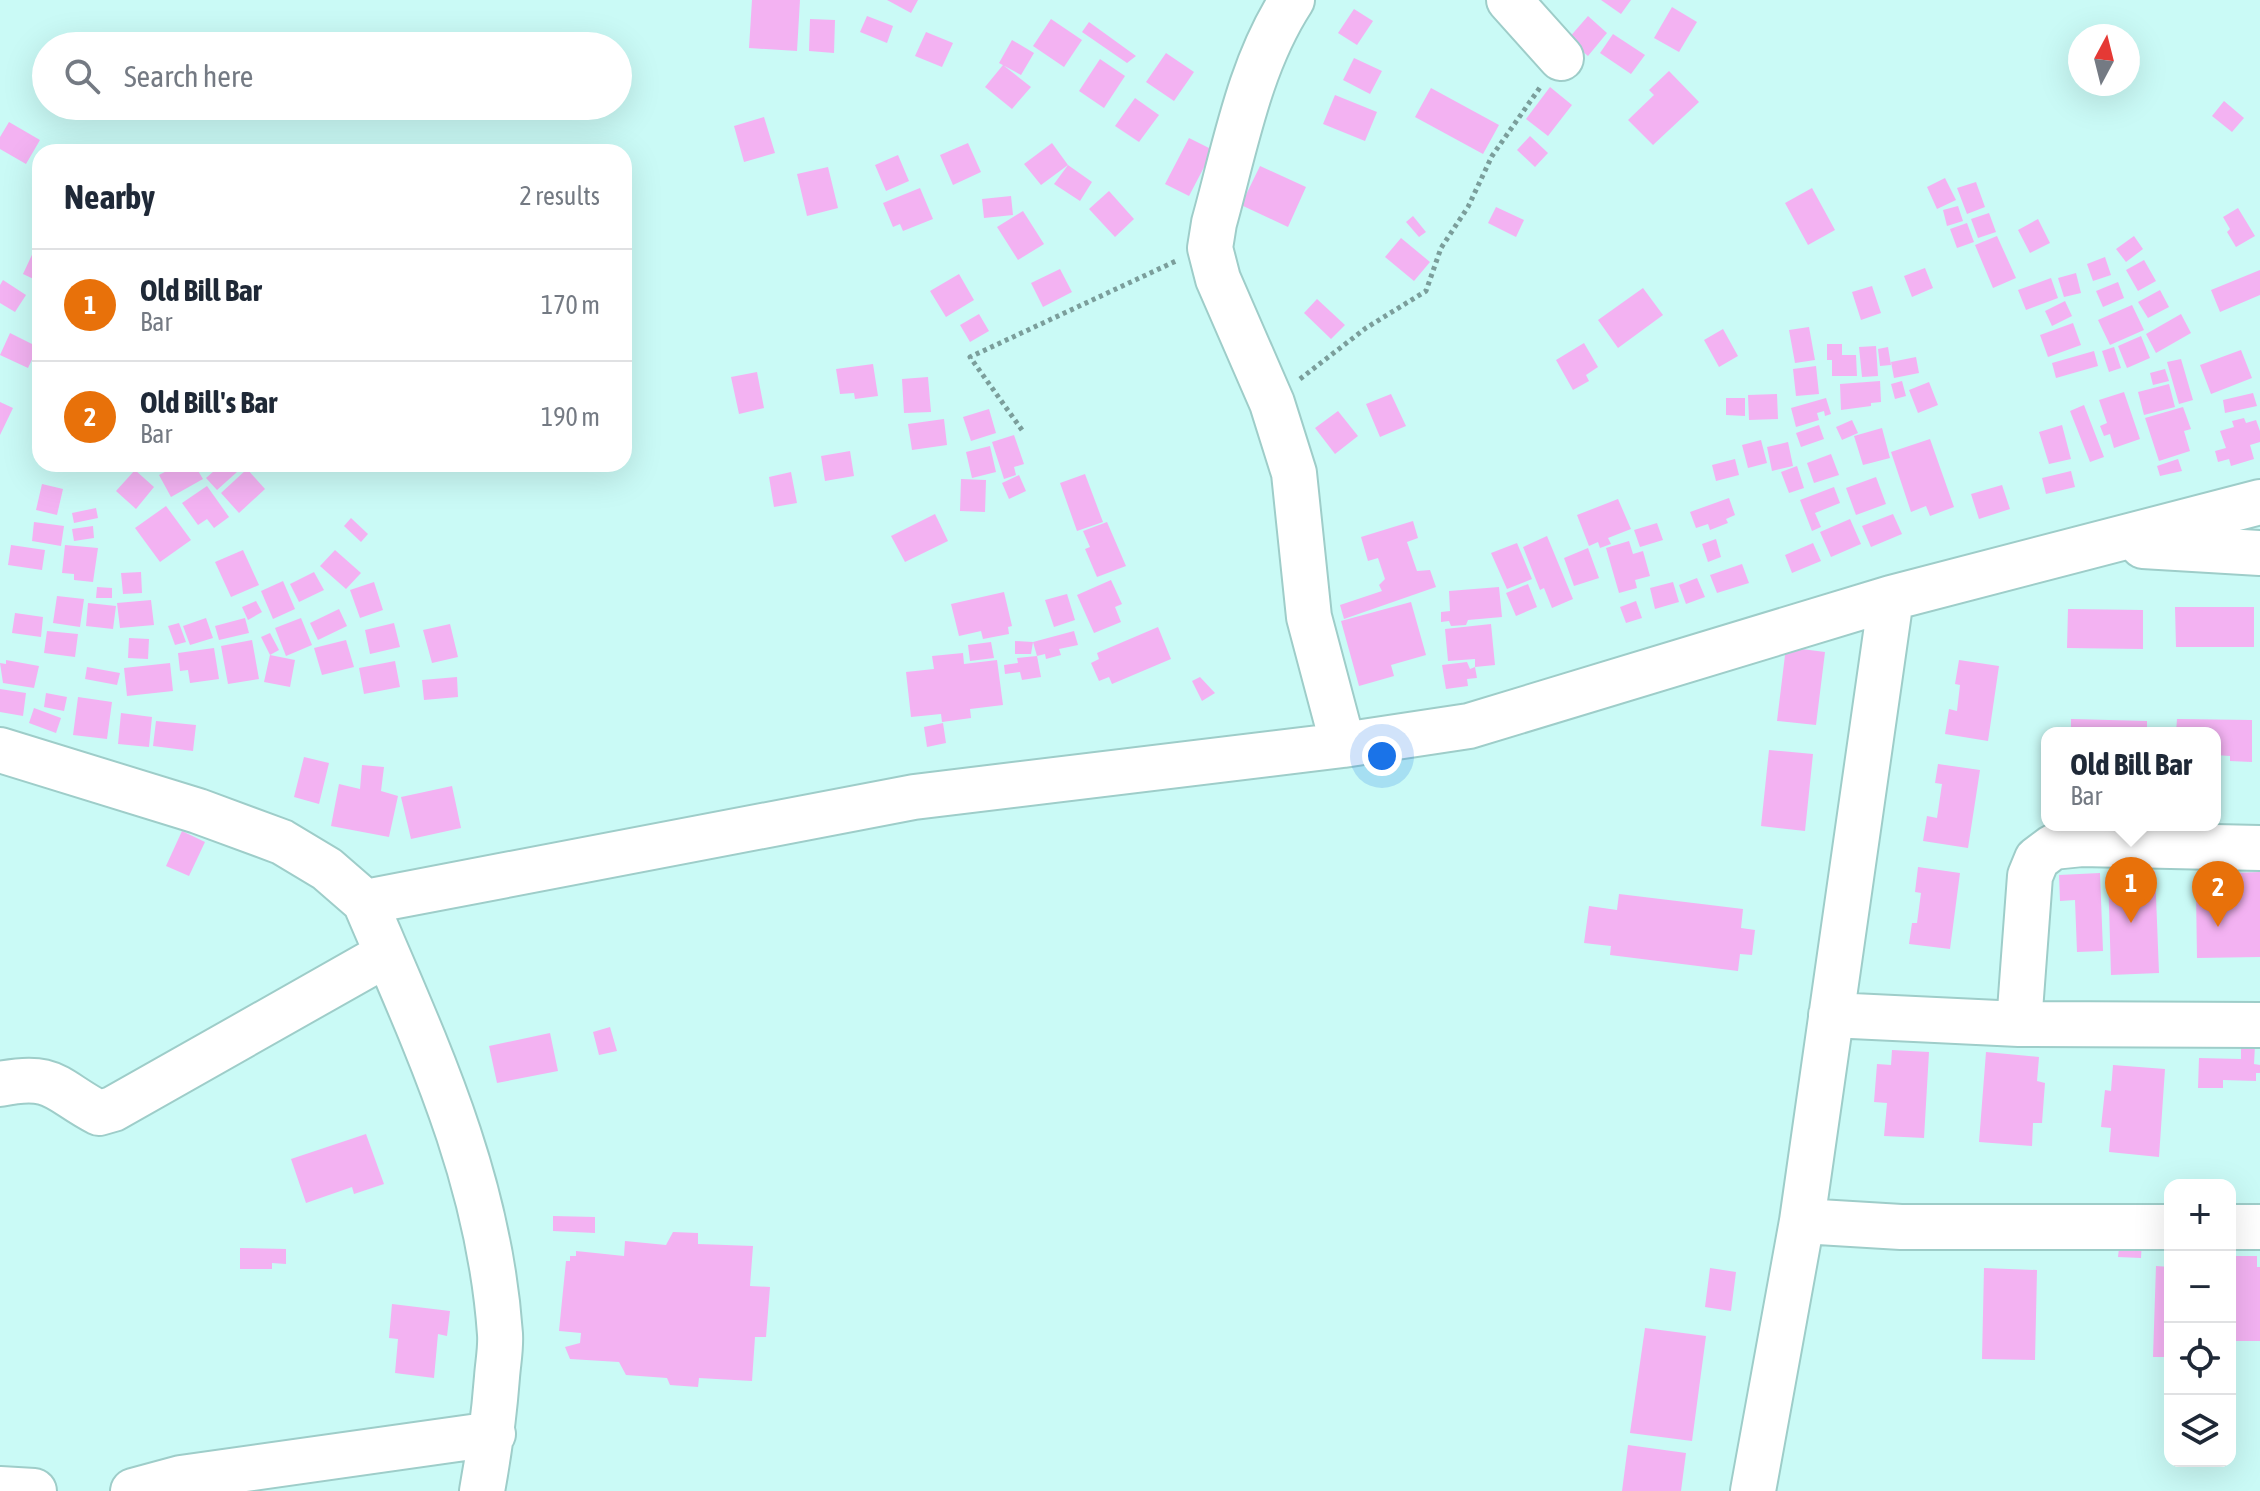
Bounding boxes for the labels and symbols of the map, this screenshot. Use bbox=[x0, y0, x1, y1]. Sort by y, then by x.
north arrow bbox=[2068, 24, 2140, 96]
your location bbox=[1362, 736, 1402, 776]
pin: 1 bbox=[2105, 857, 2157, 923]
pin: 2 bbox=[2192, 861, 2244, 927]

